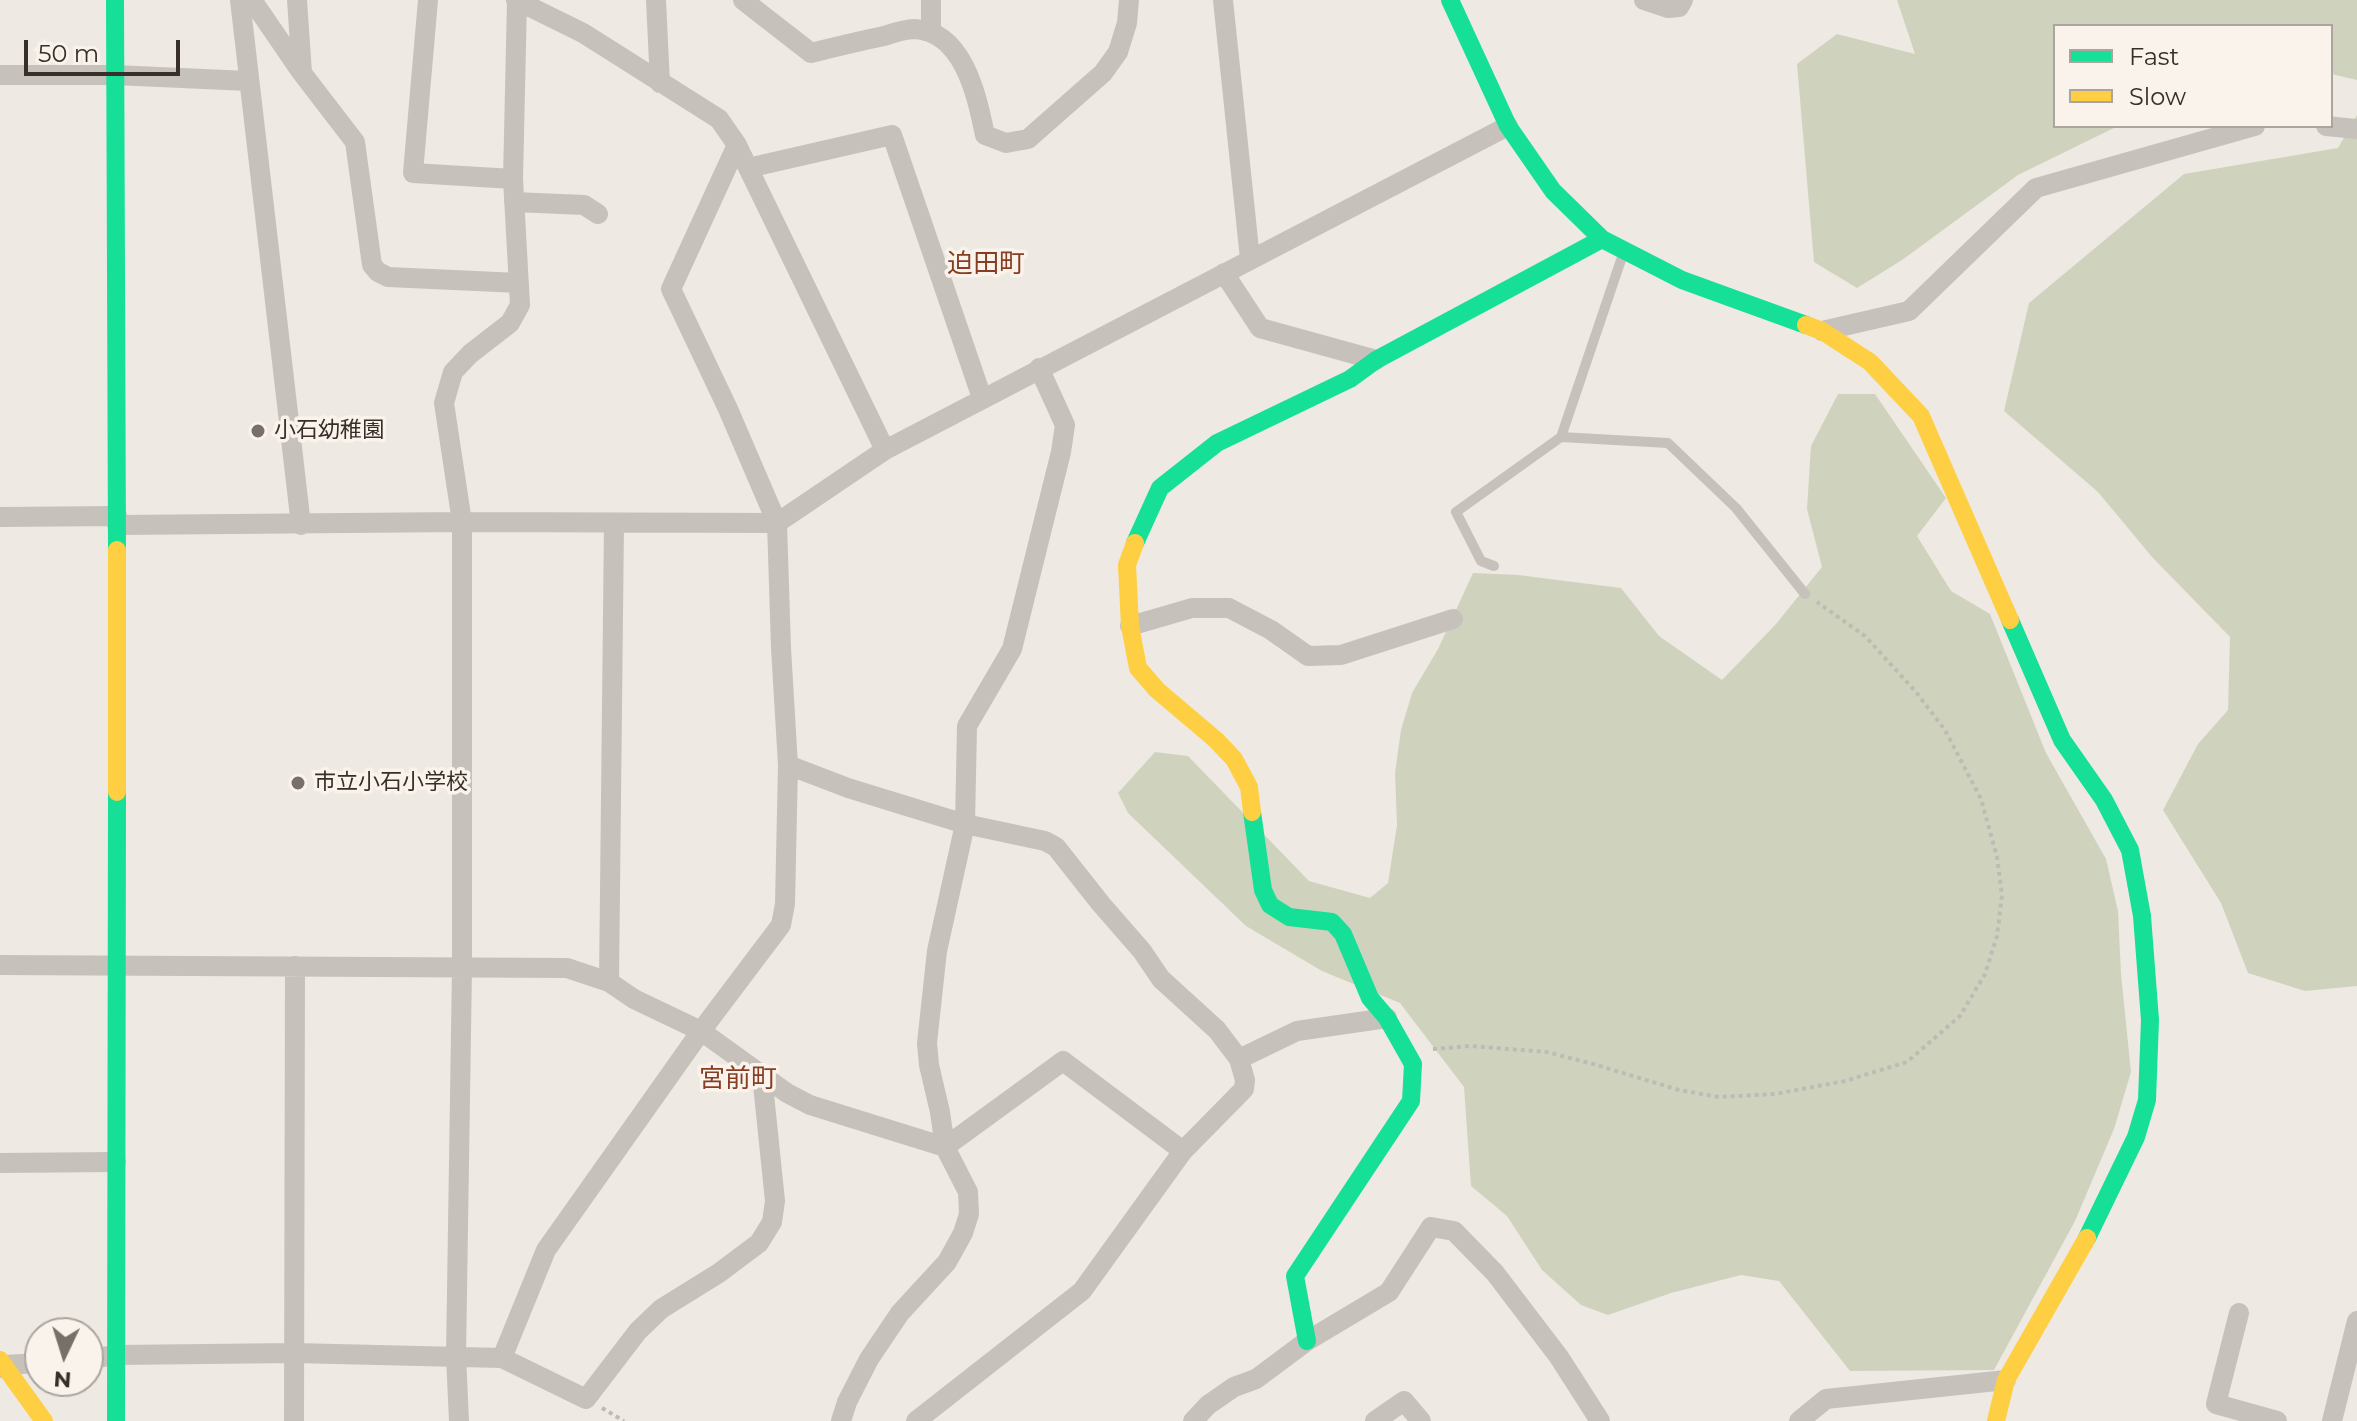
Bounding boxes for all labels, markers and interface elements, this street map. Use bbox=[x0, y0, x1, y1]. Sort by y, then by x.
scale bar bbox=[28, 24, 184, 74]
legend bbox=[2053, 24, 2333, 128]
text: 50 m bbox=[38, 39, 99, 68]
text: Fast bbox=[2129, 42, 2179, 71]
text: Slow bbox=[2129, 82, 2186, 111]
district label: 迫田町 bbox=[947, 248, 1025, 280]
place label: 小石幼稚園 bbox=[274, 418, 384, 444]
marker: 小石幼稚園 bbox=[249, 422, 267, 440]
place label: 市立小石小学校 bbox=[314, 770, 468, 796]
marker: 市立小石小学校 bbox=[289, 774, 307, 792]
district label: 宮前町 bbox=[699, 1063, 777, 1095]
north arrow bbox=[24, 1317, 104, 1397]
text: N bbox=[53, 1365, 72, 1394]

